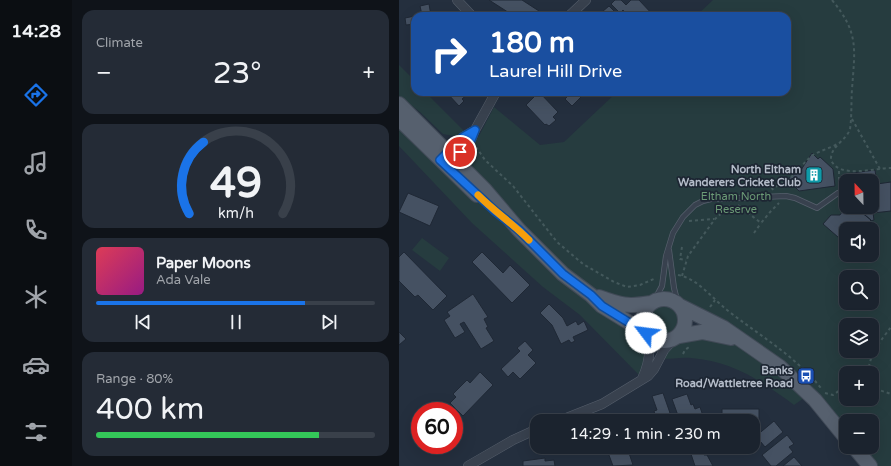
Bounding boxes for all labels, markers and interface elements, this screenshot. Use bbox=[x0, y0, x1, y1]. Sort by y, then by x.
text: 14:28 bbox=[11, 20, 61, 42]
text: 180 m bbox=[489, 26, 575, 60]
icon: right bbox=[423, 28, 475, 80]
text: Climate bbox=[96, 35, 143, 51]
text: 23° bbox=[213, 55, 262, 92]
text: − bbox=[96, 60, 112, 86]
text: + bbox=[363, 60, 375, 86]
text: Laurel Hill Drive bbox=[489, 60, 622, 82]
icon: directions bbox=[22, 81, 50, 109]
pin bbox=[443, 135, 477, 169]
icon: arrive bbox=[449, 141, 471, 163]
icon: music bbox=[22, 149, 50, 177]
text: 49 bbox=[209, 159, 262, 209]
place label: North Eltham Wanderers Cricket Club bbox=[678, 163, 801, 189]
building icon: North Eltham Wanderers Cricket Club bbox=[804, 165, 824, 185]
north arrow bbox=[839, 174, 879, 214]
map controls bbox=[839, 174, 879, 454]
park label: Eltham North Reserve bbox=[701, 190, 771, 216]
text: km/h bbox=[218, 205, 253, 222]
icon: phone bbox=[22, 216, 50, 244]
button: sound bbox=[839, 222, 879, 262]
text: Paper Moons bbox=[156, 254, 251, 272]
button: search bbox=[839, 270, 879, 310]
text: Ada Vale bbox=[156, 272, 211, 288]
icon: climate bbox=[22, 283, 50, 311]
icon: previous bbox=[132, 311, 154, 333]
icon: pause bbox=[225, 311, 247, 333]
icon: next bbox=[318, 311, 340, 333]
position arrow bbox=[625, 312, 667, 354]
button: layers bbox=[839, 318, 879, 358]
icon: car bbox=[22, 351, 50, 379]
place label: Banks Road/Wattletree Road bbox=[675, 364, 794, 390]
bus stop icon: Banks Road/Wattletree Road bbox=[796, 366, 816, 386]
button: + bbox=[839, 366, 879, 406]
text: Range · 80% bbox=[96, 371, 173, 387]
text: 400 km bbox=[96, 391, 204, 428]
speed limit sign: 60 bbox=[411, 402, 463, 454]
button: − bbox=[839, 414, 879, 454]
icon: filters bbox=[22, 418, 50, 446]
text: 14:29 · 1 min · 230 m bbox=[570, 425, 720, 443]

